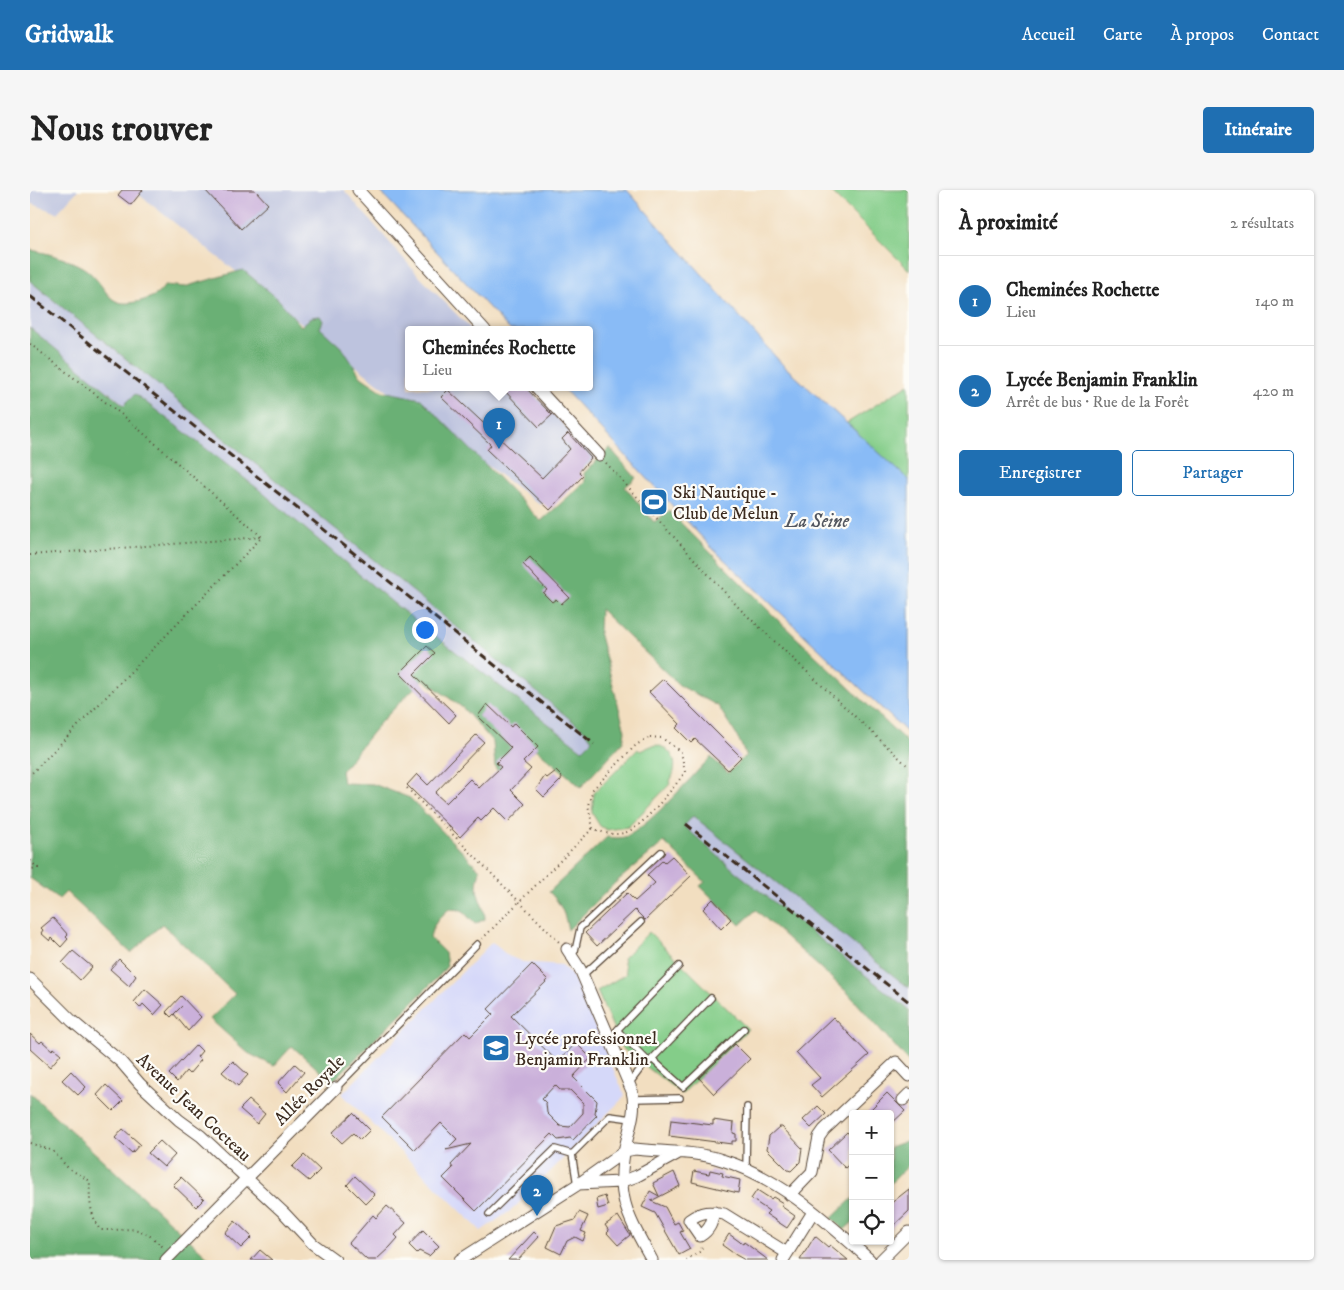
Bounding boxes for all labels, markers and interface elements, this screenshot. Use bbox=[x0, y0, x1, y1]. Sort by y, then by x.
text: Gridwalk bbox=[25, 20, 113, 50]
text: Accueil bbox=[1022, 24, 1075, 46]
text: Carte bbox=[1103, 24, 1142, 46]
text: À propos bbox=[1170, 24, 1234, 46]
text: Contact bbox=[1262, 24, 1319, 46]
button: Itinéraire bbox=[1203, 107, 1314, 153]
text: Nous trouver bbox=[30, 108, 212, 152]
text: À proximité bbox=[959, 210, 1058, 236]
text: 2 résultats bbox=[1230, 213, 1294, 233]
text: Cheminées Rochette bbox=[1006, 279, 1159, 302]
text: 1 bbox=[972, 291, 978, 311]
text: 140 m bbox=[1255, 291, 1294, 311]
text: Lieu bbox=[1006, 302, 1036, 322]
popup bbox=[405, 326, 593, 391]
text: Cheminées Rochette bbox=[422, 337, 576, 360]
text: Lieu bbox=[422, 360, 452, 380]
text: Lycée Benjamin Franklin bbox=[1006, 369, 1198, 392]
text: 2 bbox=[971, 381, 979, 401]
text: 420 m bbox=[1253, 381, 1294, 401]
text: Arrêt de bus · Rue de la Forêt bbox=[1006, 392, 1189, 412]
pin: 1 bbox=[483, 408, 515, 449]
button: Enregistrer bbox=[959, 450, 1122, 496]
button: Partager bbox=[1132, 450, 1294, 496]
place label: Ski Nautique - Club de Melun bbox=[673, 482, 779, 525]
sports icon: Ski Nautique - Club de Melun bbox=[639, 487, 669, 517]
water label: La Seine bbox=[784, 510, 850, 533]
your location bbox=[412, 617, 438, 643]
place label: Lycée professionnel Benjamin Franklin bbox=[515, 1028, 658, 1071]
school or university icon: Lycée professionnel Benjamin Franklin bbox=[481, 1033, 511, 1063]
street label: Avenue Jean Cocteau bbox=[131, 1049, 256, 1167]
street label: Allée Royale bbox=[270, 1051, 350, 1131]
map controls bbox=[849, 1110, 894, 1245]
button: + bbox=[849, 1110, 894, 1155]
button: − bbox=[849, 1155, 894, 1200]
pin: 2 bbox=[521, 1175, 553, 1216]
button: locate bbox=[849, 1200, 894, 1245]

